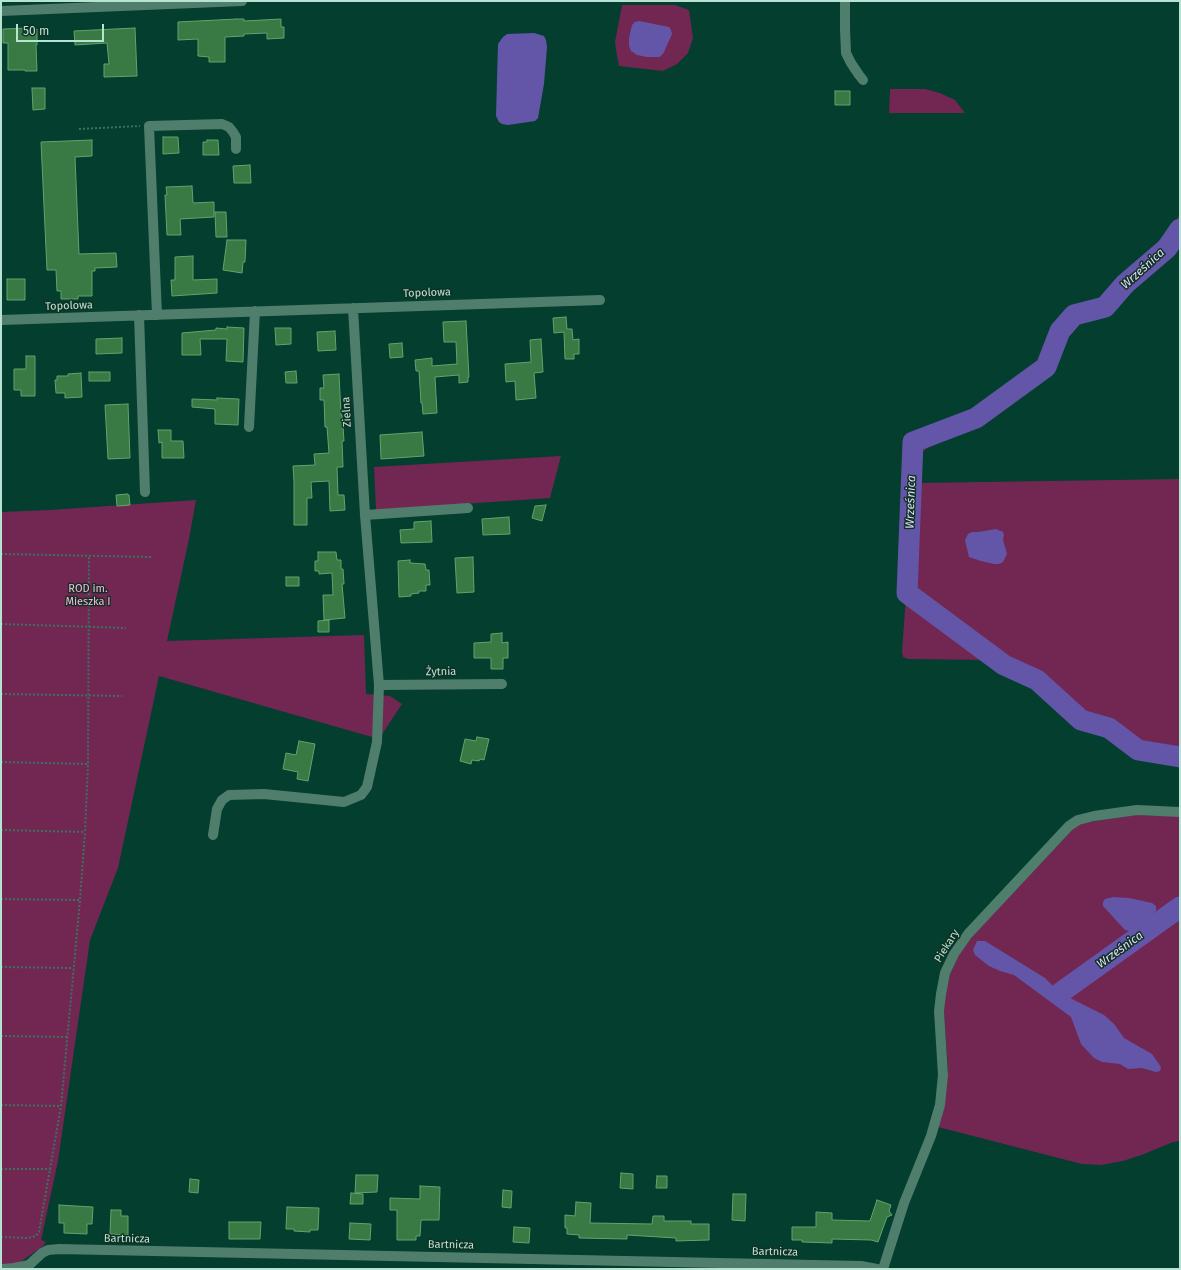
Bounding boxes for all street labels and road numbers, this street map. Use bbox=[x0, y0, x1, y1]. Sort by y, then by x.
street label: Topolowa bbox=[403, 286, 451, 300]
street label: Topolowa bbox=[45, 299, 93, 313]
street label: Zielna bbox=[340, 396, 354, 428]
street label: Żytnia bbox=[426, 665, 456, 679]
street label: Piekary bbox=[932, 927, 962, 965]
street label: Bartnicza bbox=[104, 1232, 150, 1246]
street label: Bartnicza bbox=[428, 1238, 474, 1252]
street label: Bartnicza bbox=[752, 1245, 798, 1259]

